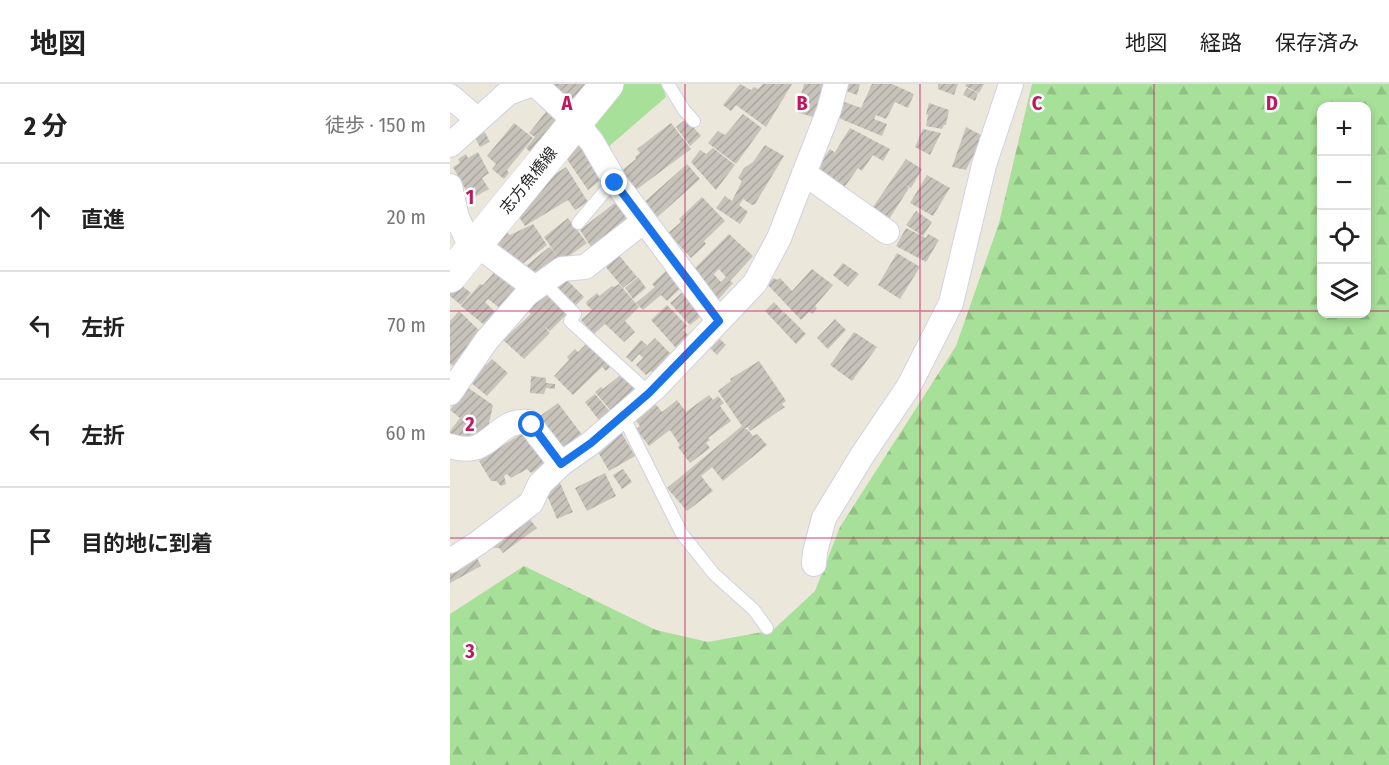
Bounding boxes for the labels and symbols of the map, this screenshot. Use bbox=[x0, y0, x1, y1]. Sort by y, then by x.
text: A bbox=[561, 91, 574, 115]
text: B bbox=[796, 91, 808, 115]
text: C bbox=[1032, 91, 1043, 115]
text: D bbox=[1266, 91, 1278, 115]
street label: 志方魚橋線 bbox=[496, 143, 561, 217]
route end bbox=[601, 169, 627, 195]
text: 1 bbox=[466, 185, 474, 209]
route start bbox=[518, 411, 544, 437]
text: 2 bbox=[464, 412, 475, 436]
text: 3 bbox=[464, 639, 475, 663]

